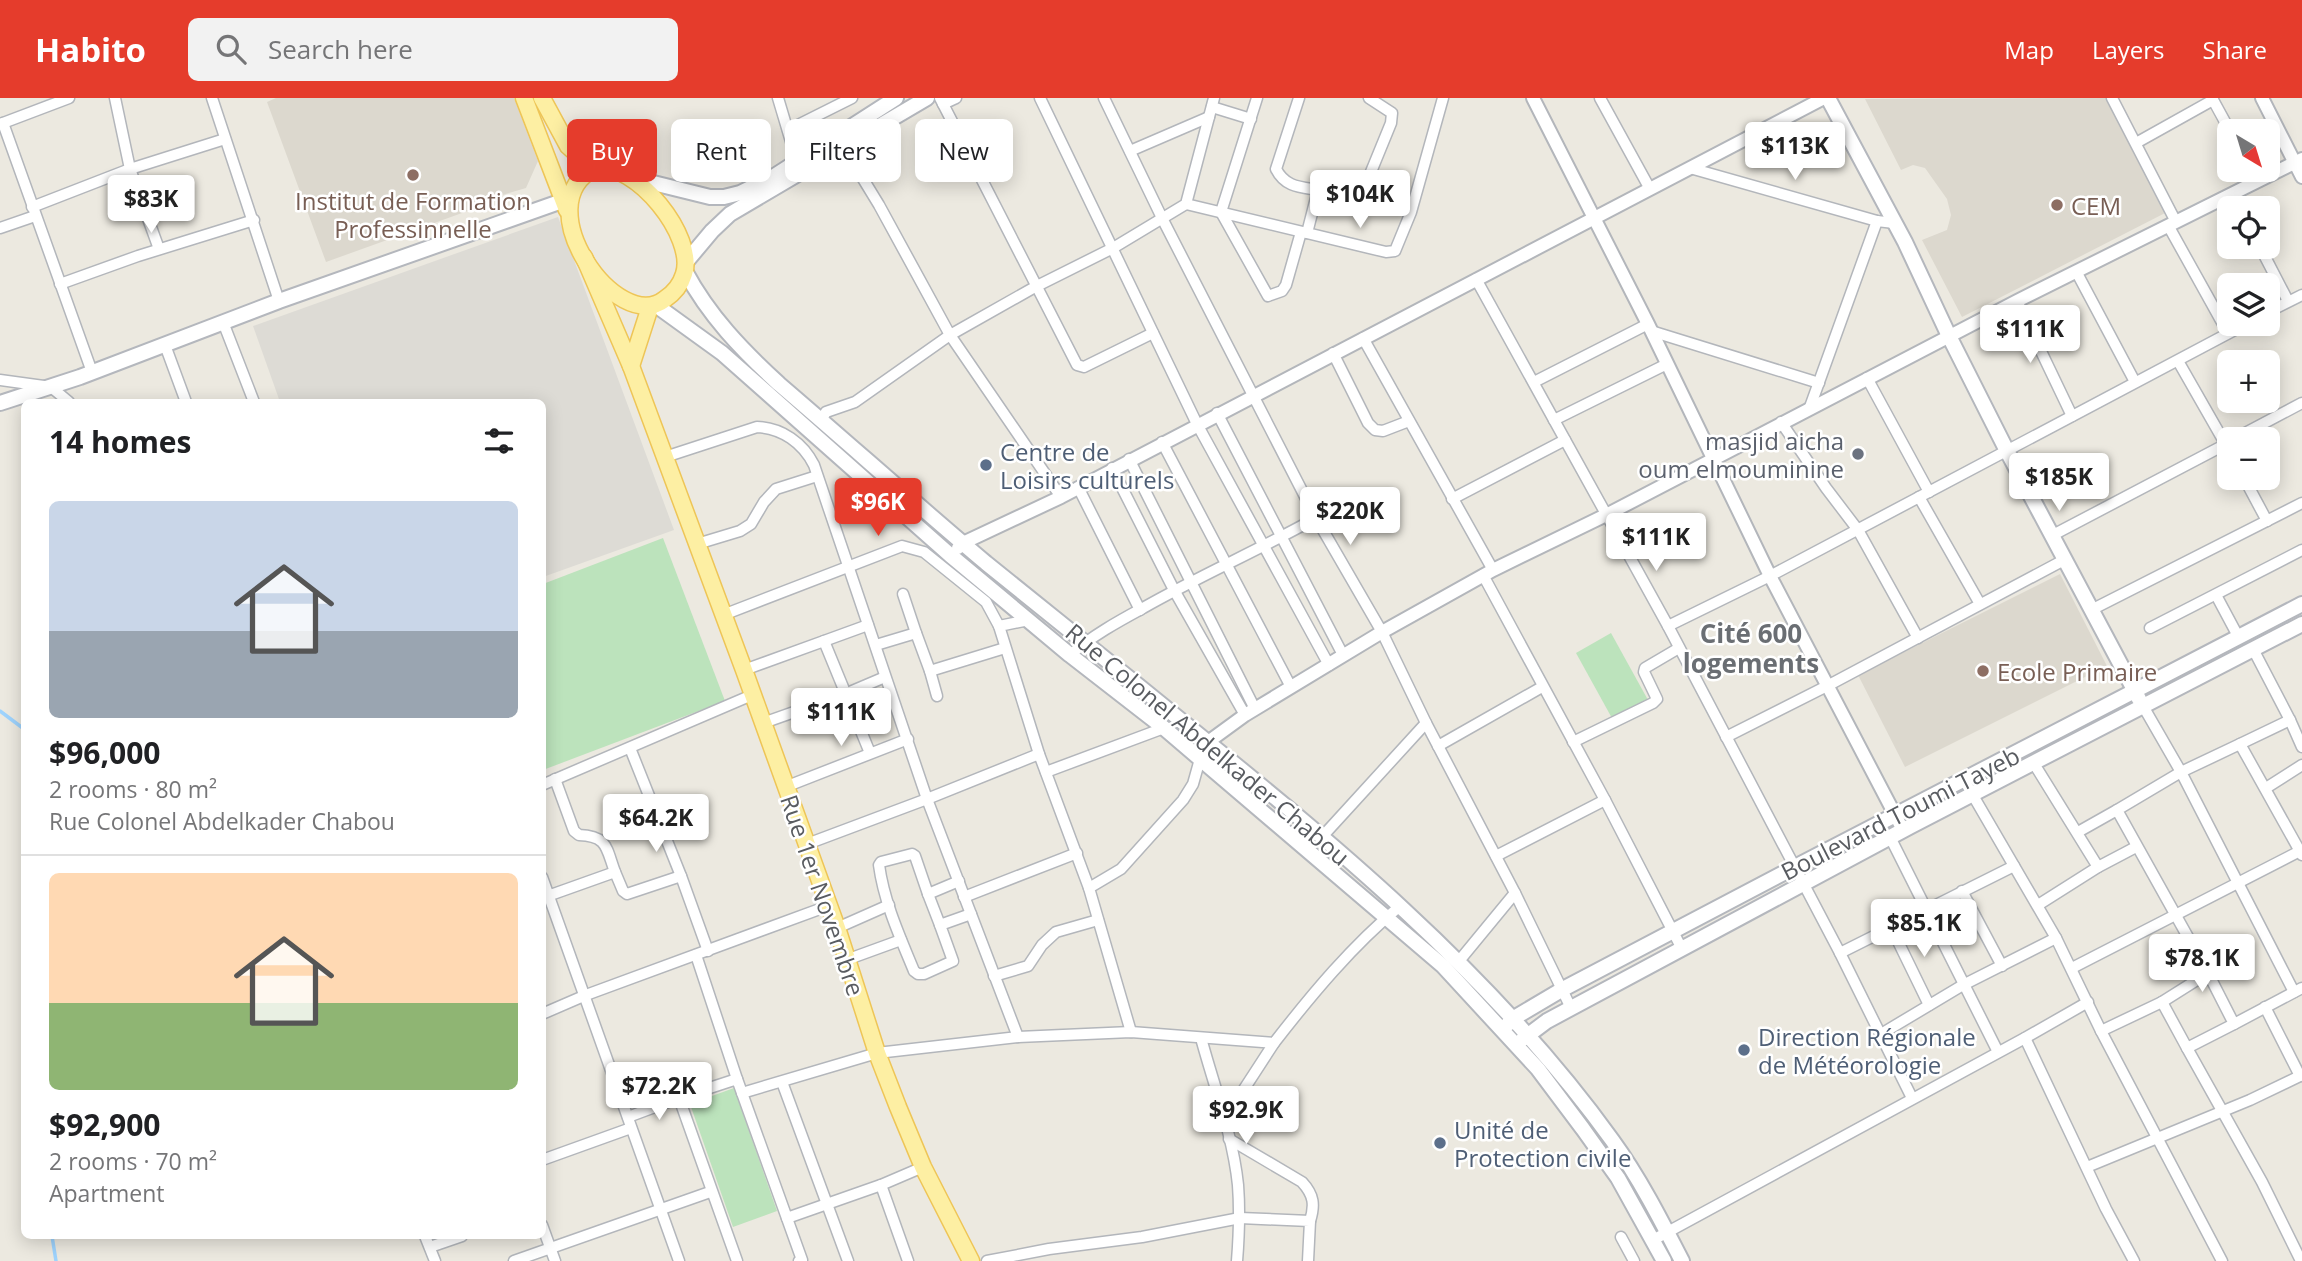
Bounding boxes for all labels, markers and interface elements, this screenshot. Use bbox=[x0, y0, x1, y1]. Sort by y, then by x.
search box bbox=[188, 18, 678, 81]
text: Habito bbox=[35, 27, 146, 72]
icon: search bbox=[212, 30, 250, 68]
text: Search here bbox=[268, 31, 413, 67]
text: Map bbox=[2004, 33, 2054, 66]
text: Layers bbox=[2092, 33, 2165, 66]
text: Share bbox=[2203, 33, 2267, 66]
chip: Buy bbox=[567, 119, 657, 182]
chip: Rent bbox=[671, 119, 771, 182]
chip: Filters bbox=[785, 119, 901, 182]
chip: New bbox=[915, 119, 1013, 182]
north arrow bbox=[2217, 119, 2280, 182]
map controls bbox=[2217, 119, 2280, 490]
pin: $113K bbox=[1746, 122, 1844, 182]
text: $113K bbox=[1761, 129, 1829, 161]
marker: Institut de Formation Professinnelle bbox=[405, 167, 421, 183]
pin: $104K bbox=[1311, 170, 1409, 230]
pin: $83K bbox=[110, 176, 192, 235]
text: $104K bbox=[1326, 177, 1394, 209]
text: $83K bbox=[124, 182, 178, 214]
place label: Institut de Formation Professinnelle bbox=[295, 184, 531, 245]
place label: CEM bbox=[2071, 189, 2121, 222]
button: locate bbox=[2217, 196, 2280, 259]
marker: CEM bbox=[2049, 197, 2065, 213]
button: layers bbox=[2217, 273, 2280, 336]
pin: $111K bbox=[1981, 306, 2079, 365]
text: $111K bbox=[1996, 312, 2064, 344]
button: + bbox=[2217, 350, 2280, 413]
text: 14 homes bbox=[49, 421, 192, 462]
icon: filters bbox=[480, 422, 518, 460]
place label: masjid aicha oum elmouminine bbox=[1638, 424, 1844, 485]
button: − bbox=[2217, 427, 2280, 490]
place label: Centre de Loisirs culturels bbox=[1000, 435, 1174, 496]
marker: masjid aicha oum elmouminine bbox=[1850, 446, 1866, 462]
pin: $185K bbox=[2010, 454, 2108, 513]
marker: Centre de Loisirs culturels bbox=[978, 457, 994, 473]
text: $185K bbox=[2025, 460, 2093, 492]
pin: $96K bbox=[837, 478, 919, 538]
text: $96K bbox=[851, 485, 905, 517]
pin: $220K bbox=[1301, 488, 1399, 547]
text: $220K bbox=[1316, 494, 1384, 526]
pin: $111K bbox=[1607, 514, 1705, 573]
text: $111K bbox=[1622, 520, 1690, 552]
icon: home bbox=[221, 546, 347, 672]
street label: Rue Colonel Abdelkader Chabou bbox=[1059, 615, 1357, 873]
district label: Cité 600 logements bbox=[1683, 615, 1819, 681]
place label: Ecole Primaire bbox=[1997, 655, 2157, 688]
marker: Ecole Primaire bbox=[1975, 663, 1991, 679]
pin: $111K bbox=[792, 688, 890, 748]
text: $111K bbox=[807, 695, 875, 727]
text: $96,000 bbox=[49, 732, 160, 773]
street label: Boulevard Toumi Tayeb bbox=[1775, 738, 2025, 888]
text: 2 rooms · 80 m² bbox=[49, 773, 217, 805]
street label: Rue 1er Novembre bbox=[773, 790, 873, 1000]
pin: $64.2K bbox=[599, 794, 713, 854]
text: $64.2K bbox=[619, 801, 693, 833]
text: Rue Colonel Abdelkader Chabou bbox=[49, 805, 395, 837]
pin: $85.1K bbox=[1867, 900, 1981, 959]
text: $85.1K bbox=[1887, 906, 1961, 938]
icon: home bbox=[221, 918, 347, 1044]
pin: $78.1K bbox=[2145, 934, 2259, 994]
text: $78.1K bbox=[2165, 941, 2239, 973]
place label: Direction Régionale de Météorologie bbox=[1758, 1020, 1976, 1081]
marker: Direction Régionale de Météorologie bbox=[1736, 1042, 1752, 1058]
pin: $72.2K bbox=[602, 1062, 716, 1122]
text: $72.2K bbox=[622, 1069, 696, 1101]
pin: $92.9K bbox=[1189, 1086, 1303, 1146]
text: $92.9K bbox=[1209, 1093, 1283, 1125]
text: $92,900 bbox=[49, 1104, 160, 1145]
place label: Unité de Protection civile bbox=[1454, 1113, 1631, 1174]
marker: Unité de Protection civile bbox=[1432, 1135, 1448, 1151]
text: 2 rooms · 70 m² bbox=[49, 1145, 217, 1177]
text: Apartment bbox=[49, 1177, 165, 1209]

